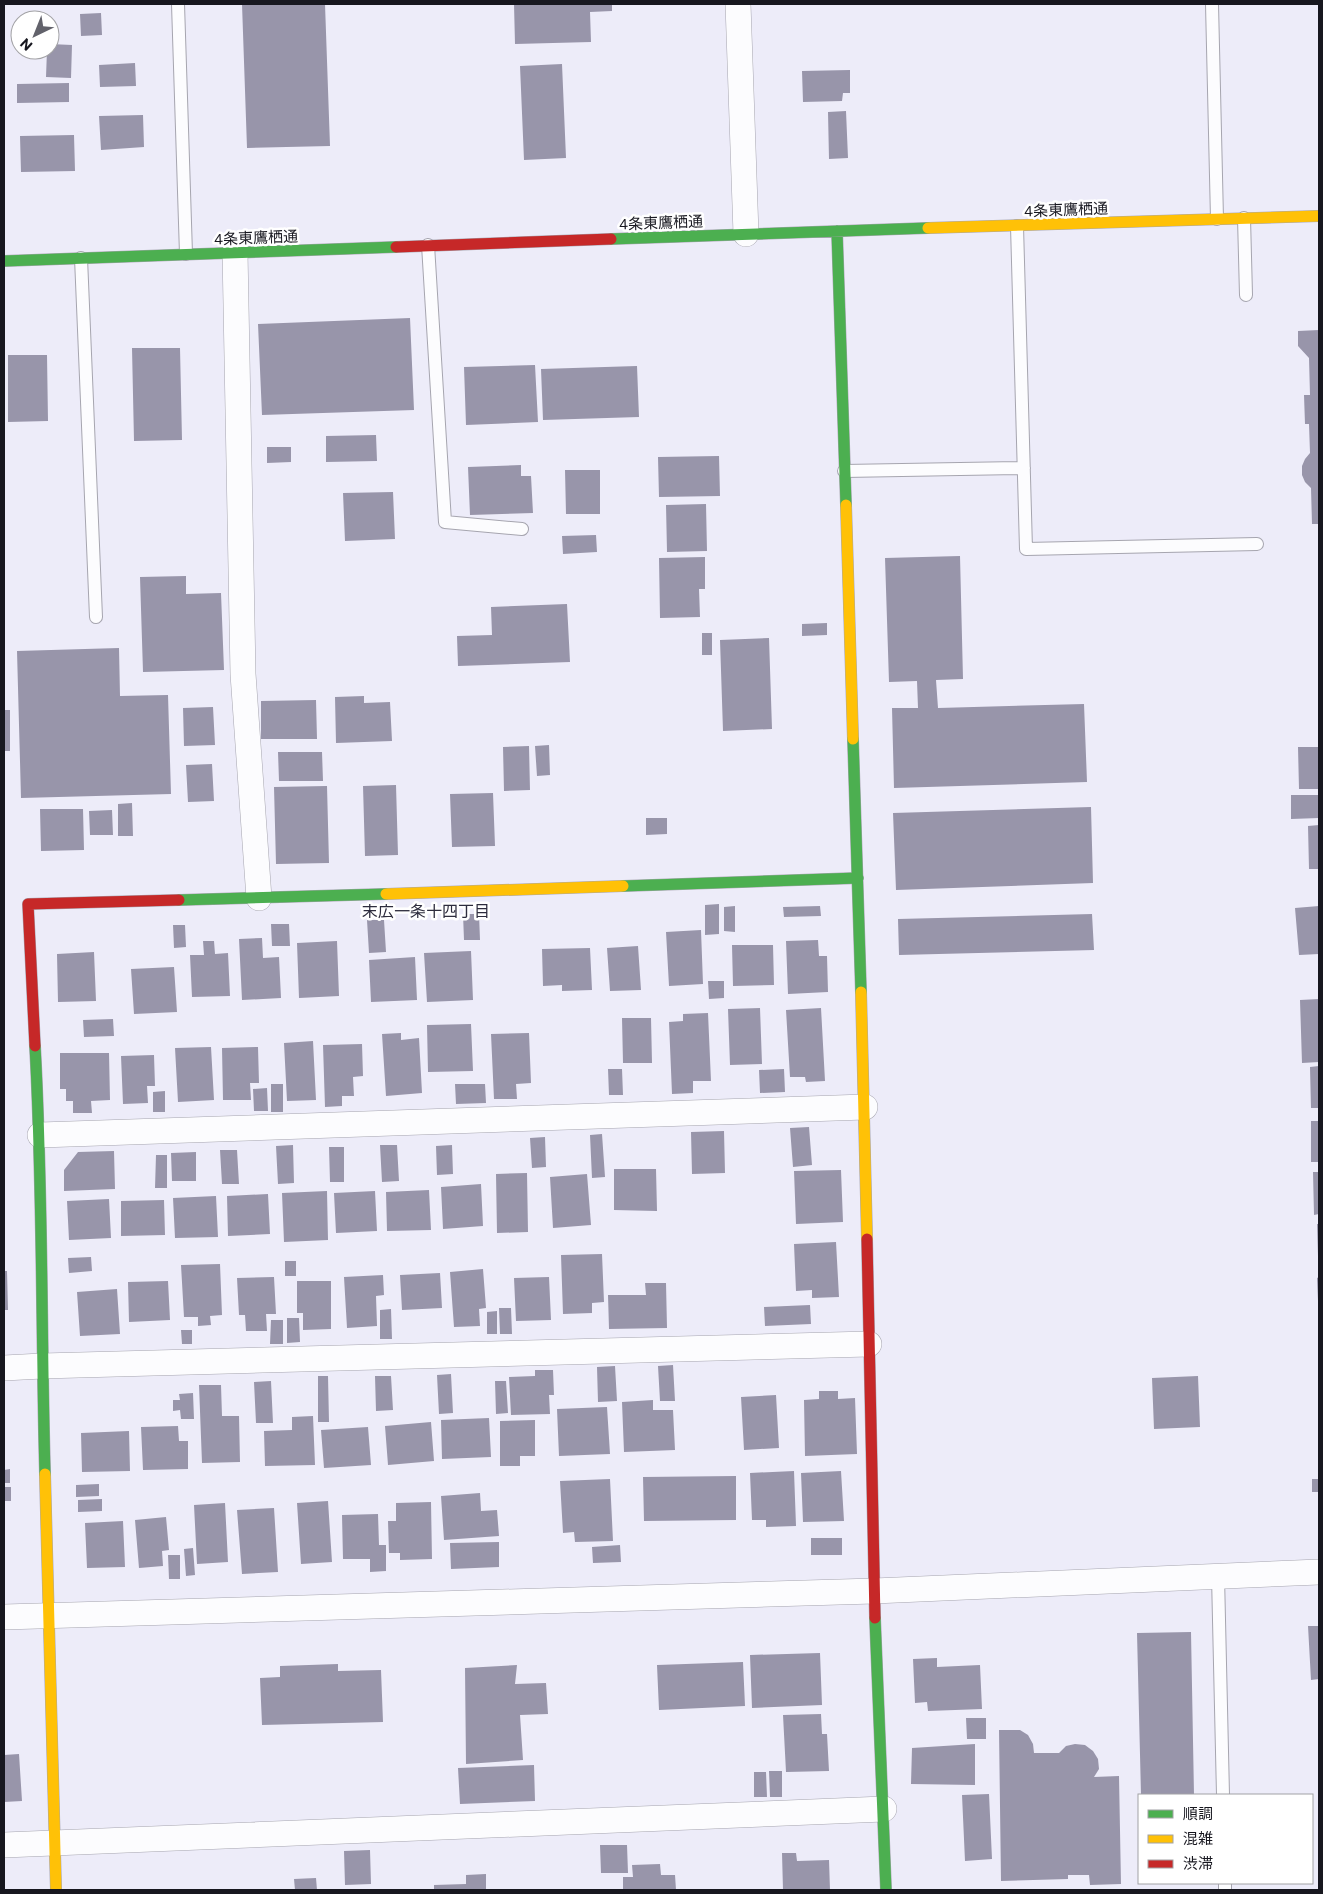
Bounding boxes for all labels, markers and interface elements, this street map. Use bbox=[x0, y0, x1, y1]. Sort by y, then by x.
north arrow bbox=[10, 10, 60, 60]
text: N bbox=[16, 35, 35, 55]
street label: 4条東鷹栖通 bbox=[1024, 199, 1108, 219]
street label: 4条東鷹栖通 bbox=[619, 212, 703, 232]
street label: 4条東鷹栖通 bbox=[214, 227, 298, 247]
district label: 末広一条十四丁目 bbox=[362, 901, 490, 920]
legend bbox=[1138, 1794, 1313, 1884]
text: 順調 bbox=[1183, 1804, 1213, 1822]
text: 混雑 bbox=[1183, 1829, 1213, 1847]
text: 渋滞 bbox=[1183, 1854, 1213, 1872]

